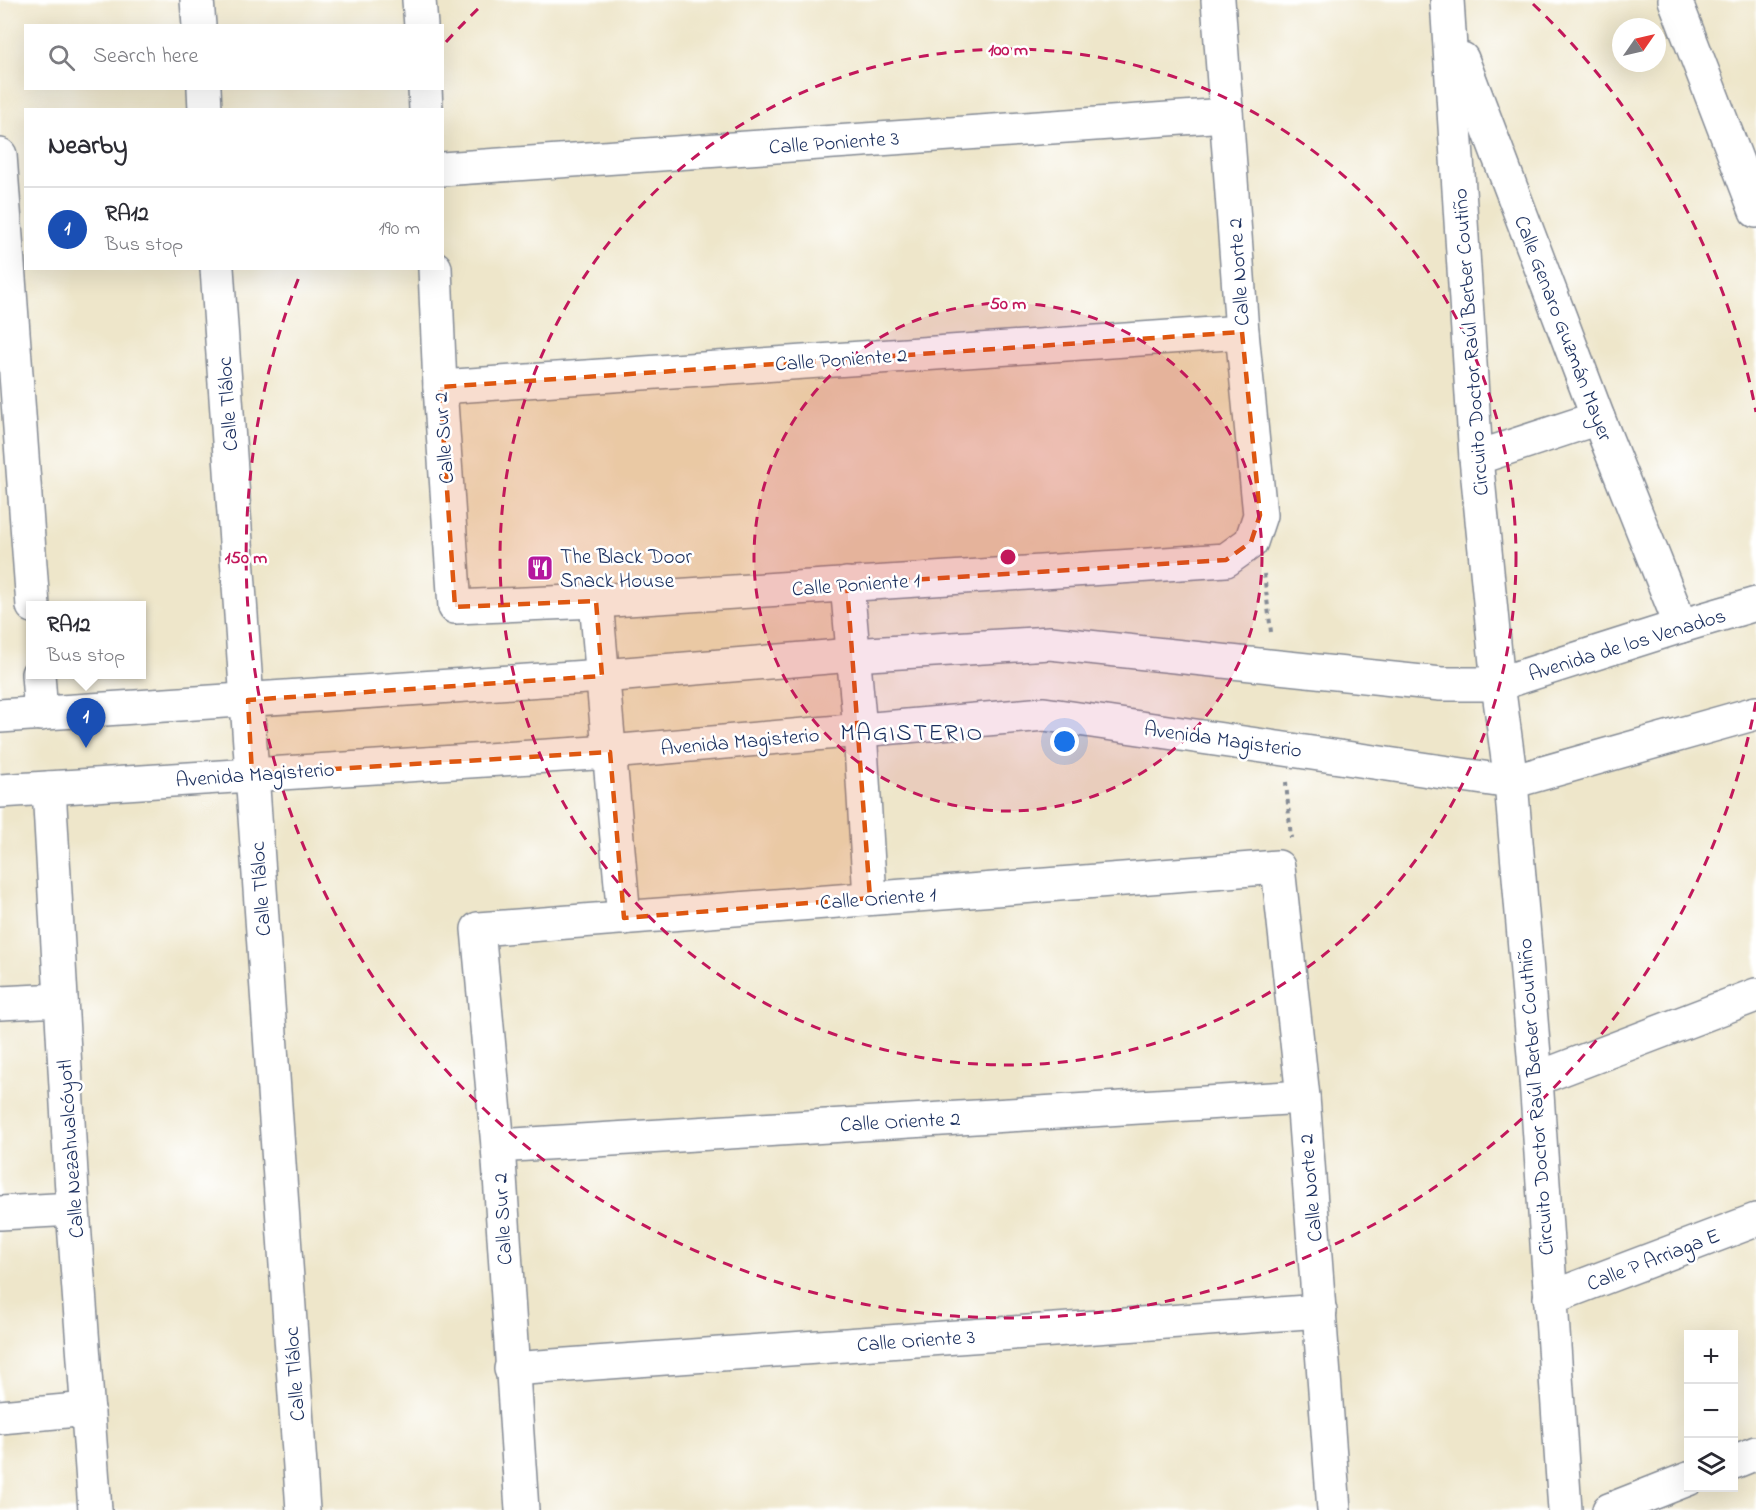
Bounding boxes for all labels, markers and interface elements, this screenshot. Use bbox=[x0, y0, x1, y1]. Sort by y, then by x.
north arrow bbox=[1612, 18, 1666, 72]
search box bbox=[24, 24, 444, 90]
text: 100 m bbox=[988, 38, 1028, 64]
icon: search bbox=[45, 41, 78, 74]
text: Search here bbox=[93, 41, 198, 73]
street label: Calle Poniente 3 bbox=[768, 124, 900, 164]
text: Nearby bbox=[48, 128, 127, 166]
street label: Circuito Doctor Raúl Berber Coutiño bbox=[1446, 187, 1498, 497]
text: RA12 bbox=[105, 199, 149, 231]
street label: Calle Genaro Guzmán Mayer bbox=[1503, 211, 1619, 447]
text: 1 bbox=[64, 215, 71, 244]
text: 190 m bbox=[378, 215, 420, 244]
street label: Calle Norte 2 bbox=[1221, 217, 1259, 327]
text: Bus stop bbox=[105, 231, 183, 260]
text: 50 m bbox=[990, 292, 1026, 318]
street label: Calle Poniente 2 bbox=[774, 341, 908, 381]
street label: Calle Tláloc bbox=[211, 355, 247, 452]
street label: Calle Sur 2 bbox=[427, 391, 463, 485]
place label: The Black Door Snack House bbox=[560, 543, 692, 597]
text: 150 m bbox=[225, 546, 267, 572]
centre of rings bbox=[998, 547, 1018, 567]
restaurant icon: The Black Door Snack House bbox=[525, 553, 555, 583]
street label: Calle Poniente 1 bbox=[791, 567, 922, 605]
popup bbox=[26, 601, 146, 679]
street label: Avenida de los Venados bbox=[1525, 602, 1730, 690]
text: RA12 bbox=[47, 610, 91, 642]
text: Bus stop bbox=[47, 642, 125, 671]
pin: 1 bbox=[66, 698, 106, 748]
street label: Avenida Magisterio bbox=[1141, 715, 1304, 769]
district label: MAGISTERIO bbox=[840, 717, 984, 752]
street label: Avenida Magisterio bbox=[660, 721, 821, 767]
your location bbox=[1050, 727, 1079, 756]
street label: Avenida Magisterio bbox=[175, 755, 336, 799]
street label: Calle Tláloc bbox=[244, 840, 280, 937]
street label: Calle Oriente 1 bbox=[819, 881, 938, 919]
street label: Circuito Doctor Raúl Berber Couthiño bbox=[1511, 937, 1563, 1257]
street label: Calle Nezahualcóyotl bbox=[51, 1058, 95, 1239]
street label: Calle Oriente 2 bbox=[839, 1105, 961, 1141]
street label: Calle Norte 2 bbox=[1292, 1133, 1332, 1243]
street label: Calle Sur 2 bbox=[487, 1172, 521, 1266]
street label: Calle P Arriaga E bbox=[1583, 1222, 1725, 1302]
street label: Calle Oriente 3 bbox=[856, 1323, 976, 1361]
street label: Calle Tláloc bbox=[278, 1325, 314, 1422]
map controls bbox=[1684, 1330, 1738, 1492]
button: + bbox=[1684, 1330, 1738, 1384]
button: − bbox=[1684, 1384, 1738, 1438]
button: layers bbox=[1684, 1438, 1738, 1492]

